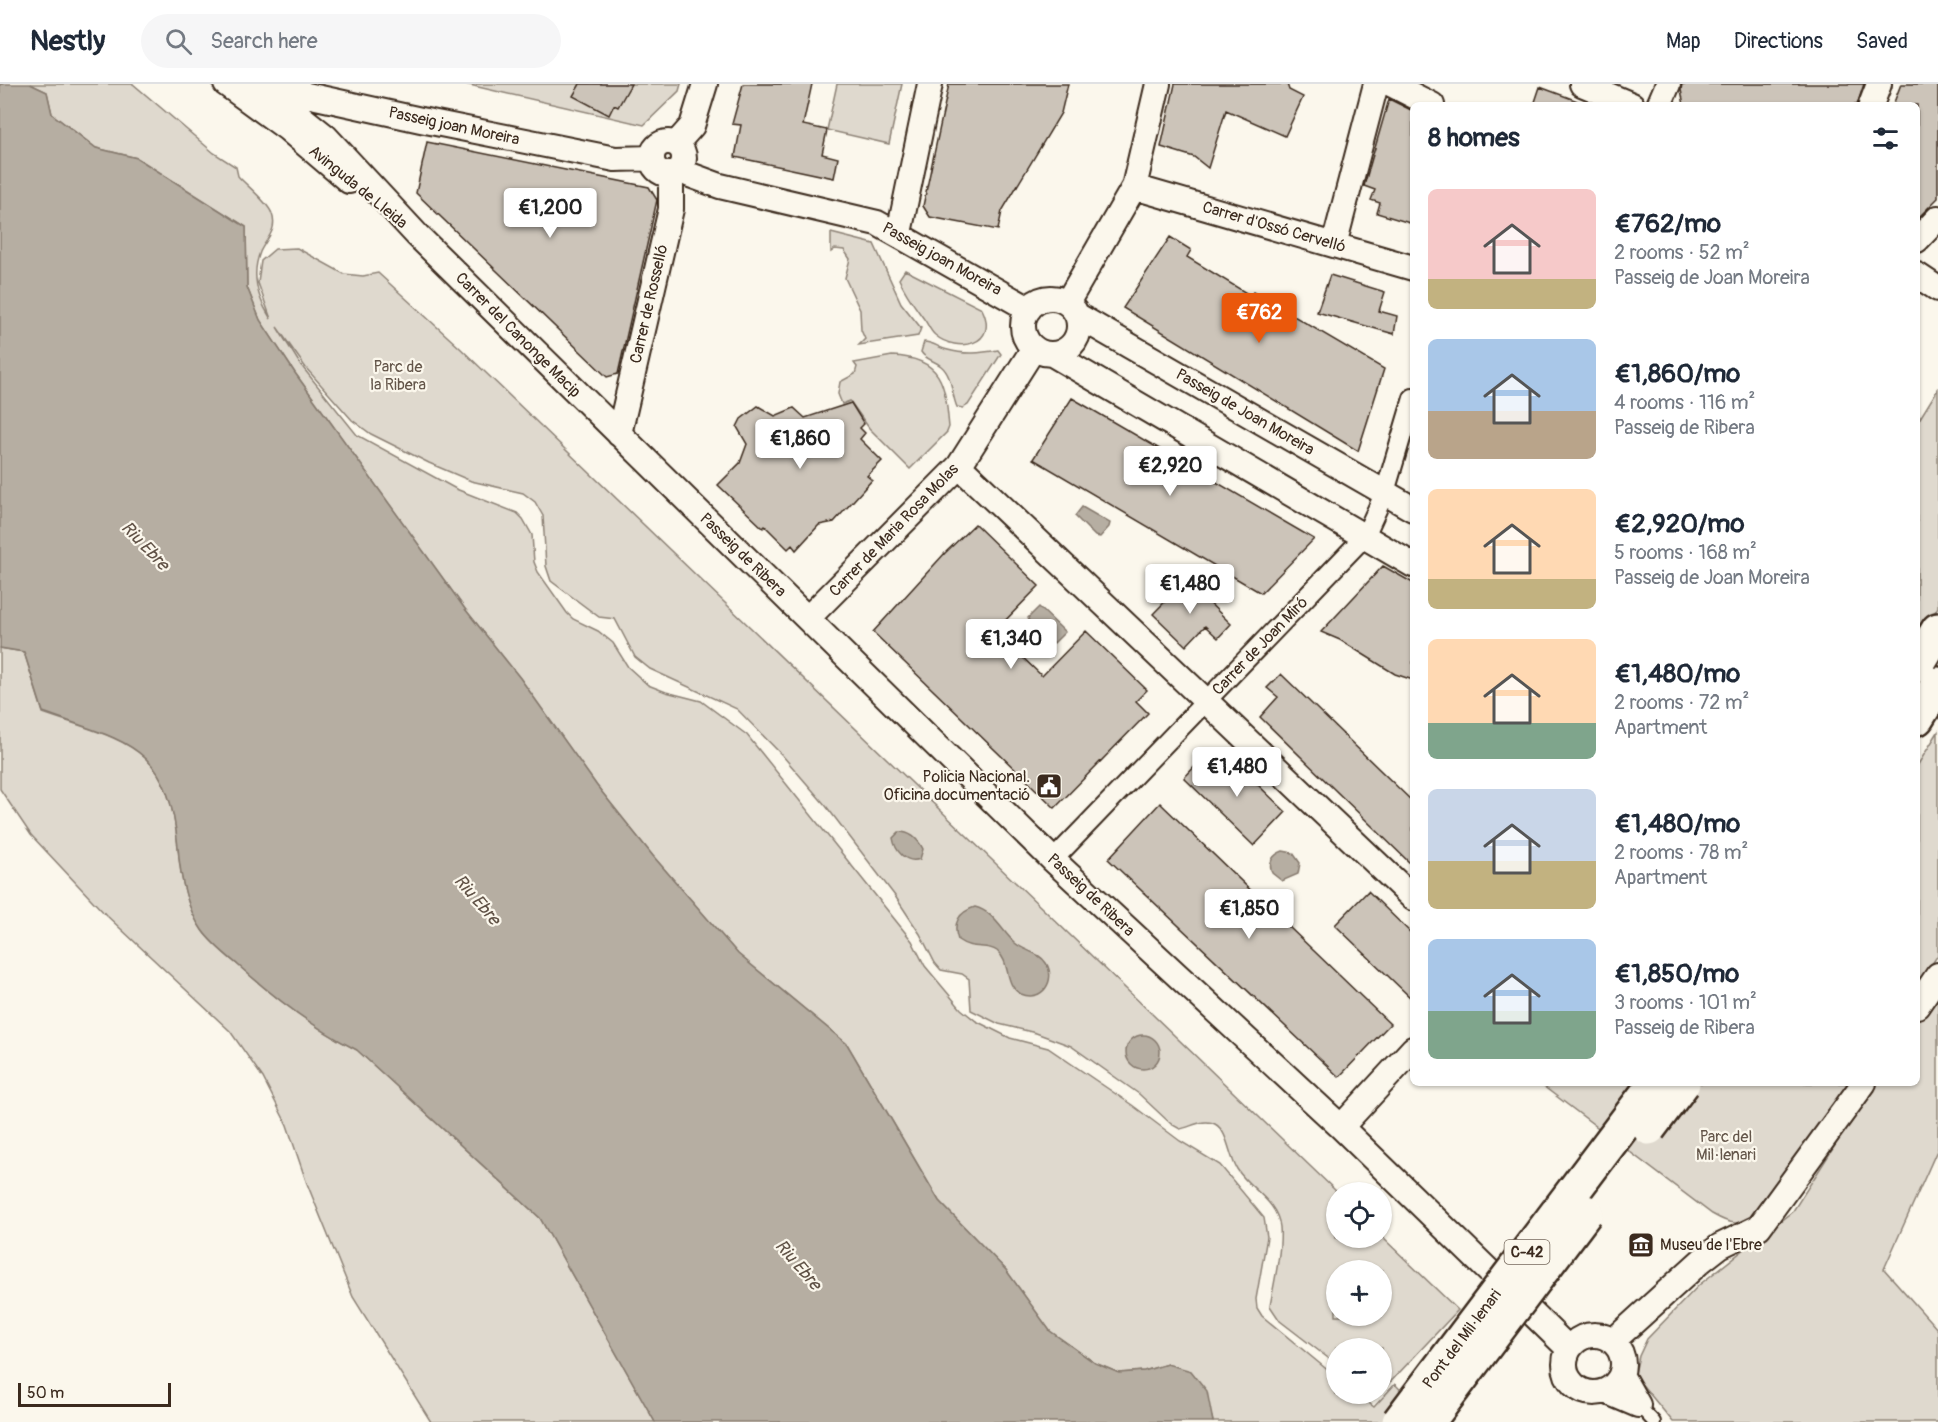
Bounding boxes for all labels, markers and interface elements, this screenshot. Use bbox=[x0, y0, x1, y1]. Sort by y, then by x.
search box bbox=[141, 14, 561, 68]
text: Nestly bbox=[30, 24, 105, 59]
icon: search bbox=[162, 25, 195, 58]
text: Search here bbox=[210, 27, 318, 55]
text: Map bbox=[1666, 28, 1701, 55]
text: Directions bbox=[1734, 28, 1823, 55]
text: Saved bbox=[1856, 28, 1908, 55]
street label: Passeig joan Moreira bbox=[387, 102, 521, 150]
text: 8 homes bbox=[1428, 122, 1520, 154]
icon: filters bbox=[1869, 122, 1902, 155]
street label: Avinguda de Lleida bbox=[305, 141, 411, 233]
pin: €1,200 bbox=[501, 188, 599, 239]
text: €1,200 bbox=[518, 195, 582, 220]
street label: Carrer d'Ossó Cervelló bbox=[1200, 197, 1348, 257]
text: €762/mo bbox=[1614, 208, 1721, 240]
icon: home bbox=[1476, 213, 1548, 285]
street label: Passeig joan Moreira bbox=[879, 218, 1005, 300]
text: 2 rooms · 52 m² bbox=[1614, 240, 1750, 265]
street label: Carrer de Rosselló bbox=[626, 242, 672, 365]
text: Passeig de Joan Moreira bbox=[1614, 265, 1810, 290]
street label: Carrer del Canonge Macip bbox=[451, 268, 585, 402]
pin: €762 bbox=[1223, 293, 1295, 344]
text: €762 bbox=[1236, 300, 1282, 325]
park label: Parc de la Ribera bbox=[370, 357, 426, 395]
text: €1,860/mo bbox=[1614, 358, 1740, 390]
icon: home bbox=[1476, 363, 1548, 435]
street label: Passeig de Joan Moreira bbox=[1172, 364, 1318, 460]
text: 4 rooms · 116 m² bbox=[1614, 390, 1755, 415]
text: Passeig de Ribera bbox=[1614, 415, 1755, 440]
pin: €1,860 bbox=[751, 419, 849, 470]
text: €1,860 bbox=[769, 426, 831, 451]
pin: €2,920 bbox=[1121, 446, 1219, 497]
text: €2,920 bbox=[1138, 453, 1202, 478]
street label: Carrer de Maria Rosa Molas bbox=[825, 459, 963, 601]
text: €2,920/mo bbox=[1614, 508, 1744, 540]
street label: Passeig de Ribera bbox=[696, 509, 790, 601]
icon: home bbox=[1476, 513, 1548, 585]
water label: Riu Ebre bbox=[116, 517, 175, 577]
text: 5 rooms · 168 m² bbox=[1614, 540, 1757, 565]
pin: €1,480 bbox=[1141, 564, 1239, 615]
text: Passeig de Joan Moreira bbox=[1614, 565, 1810, 590]
text: €1,480 bbox=[1159, 571, 1221, 596]
street label: Carrer de Joan Miró bbox=[1208, 592, 1312, 700]
pin: €1,340 bbox=[962, 619, 1060, 670]
text: €1,340 bbox=[980, 626, 1042, 651]
text: €1,480/mo bbox=[1614, 658, 1740, 690]
icon: home bbox=[1476, 663, 1548, 735]
text: 2 rooms · 72 m² bbox=[1614, 690, 1749, 715]
text: Apartment bbox=[1614, 715, 1707, 740]
pin: €1,480 bbox=[1188, 747, 1286, 798]
text: €1,480 bbox=[1206, 754, 1268, 779]
place label: Policia Nacional. Oficina documentació bbox=[884, 767, 1030, 805]
public building icon: Policia Nacional. Oficina documentació bbox=[1034, 771, 1064, 801]
text: €1,480/mo bbox=[1614, 808, 1740, 840]
icon: home bbox=[1476, 813, 1548, 885]
text: 2 rooms · 78 m² bbox=[1614, 840, 1748, 865]
street label: Passeig de Ribera bbox=[1043, 849, 1139, 941]
text: Apartment bbox=[1614, 865, 1707, 890]
water label: Riu Ebre bbox=[449, 870, 507, 932]
pin: €1,850 bbox=[1200, 889, 1298, 940]
text: €1,850 bbox=[1219, 896, 1279, 921]
text: €1,850/mo bbox=[1614, 958, 1739, 990]
icon: home bbox=[1476, 963, 1548, 1035]
text: 3 rooms · 101 m² bbox=[1614, 990, 1757, 1015]
text: Passeig de Ribera bbox=[1614, 1015, 1755, 1040]
park label: Parc del Mil·lenari bbox=[1696, 1127, 1756, 1165]
map controls bbox=[1326, 1182, 1392, 1404]
button: locate bbox=[1326, 1182, 1392, 1248]
museum icon: Museu de l'Ebre bbox=[1626, 1230, 1656, 1260]
water label: Riu Ebre bbox=[770, 1235, 828, 1297]
place label: Museu de l'Ebre bbox=[1660, 1235, 1762, 1255]
road number: C-42 bbox=[1504, 1240, 1550, 1264]
button: + bbox=[1326, 1260, 1392, 1326]
street label: Pont del Mil·lenari bbox=[1418, 1285, 1506, 1393]
button: − bbox=[1326, 1338, 1392, 1404]
scale bar bbox=[18, 1380, 171, 1408]
text: 50 m bbox=[27, 1383, 64, 1403]

